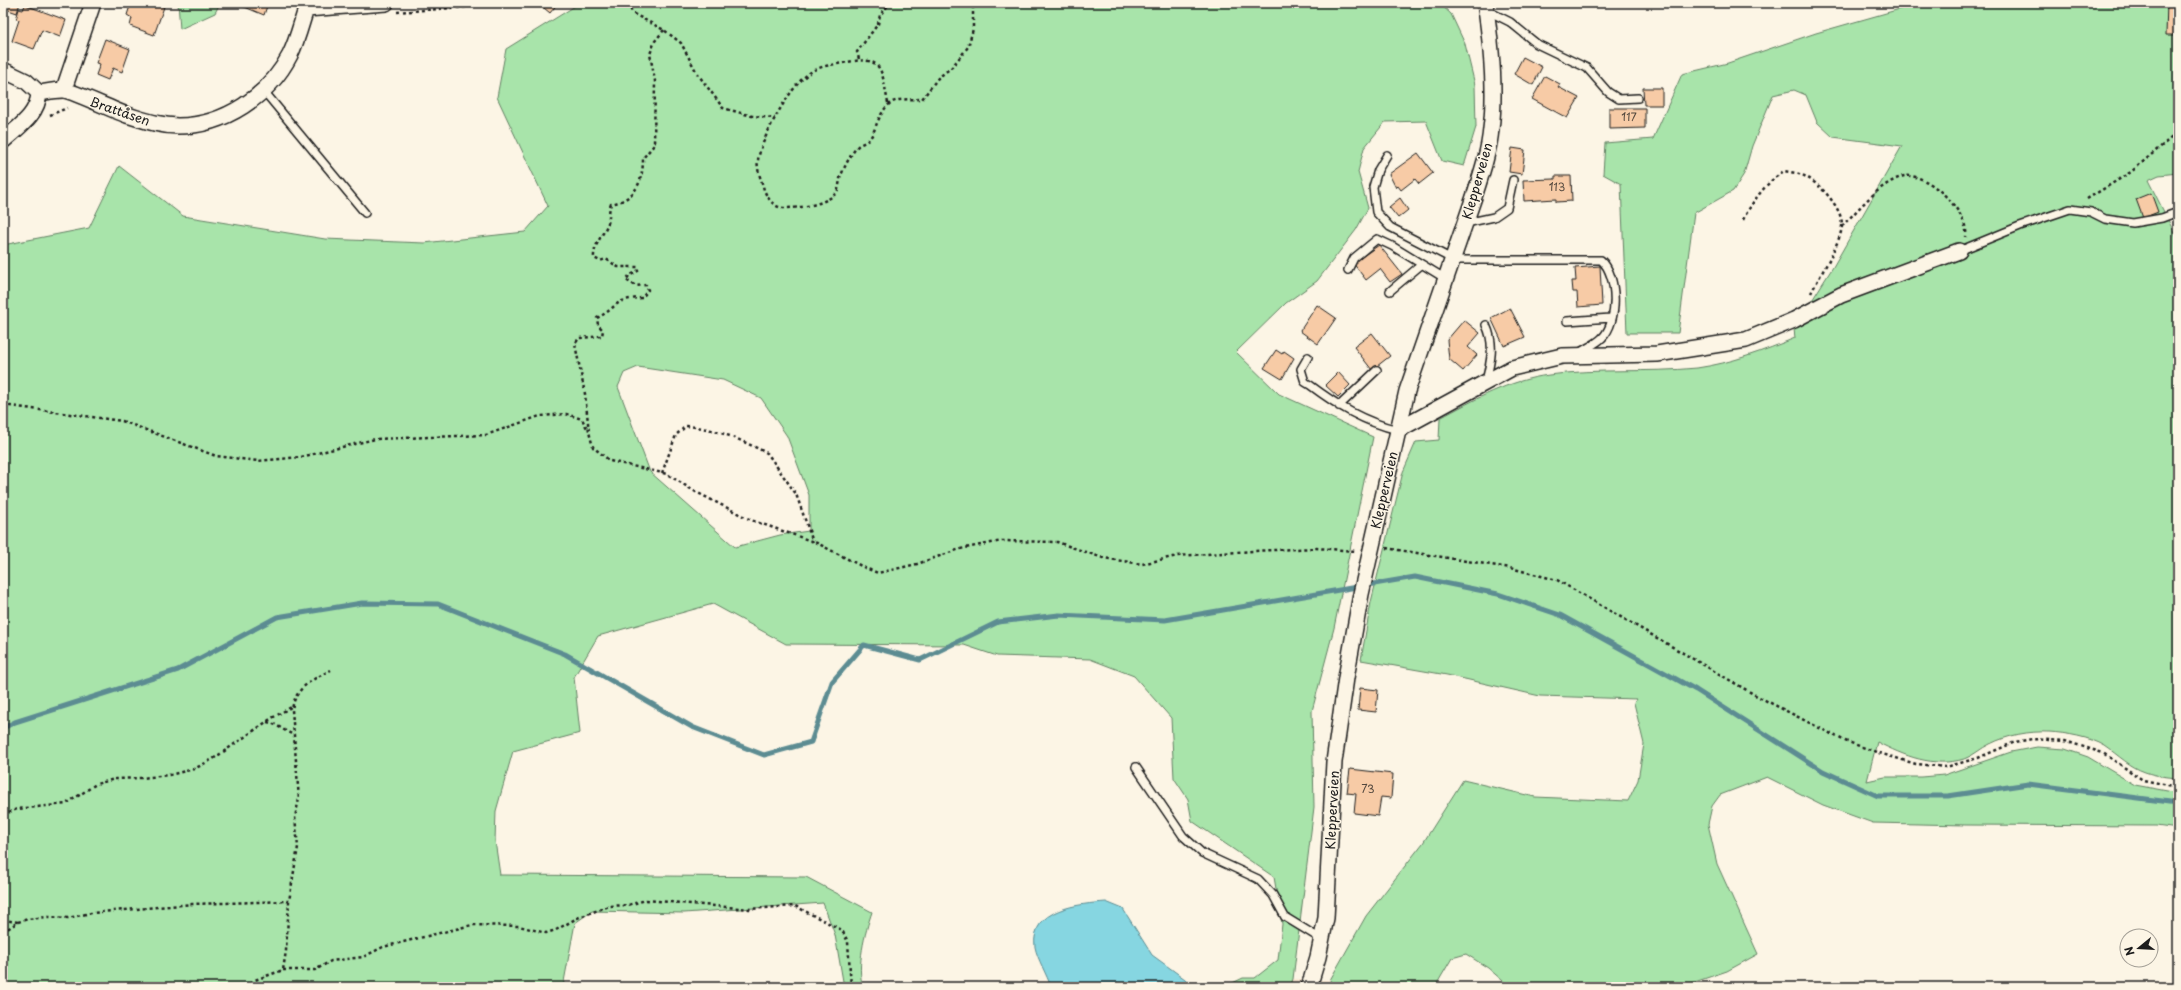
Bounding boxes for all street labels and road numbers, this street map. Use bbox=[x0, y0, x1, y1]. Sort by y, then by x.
street label: Brattåsen bbox=[87, 91, 153, 130]
street label: Klepperveien bbox=[1457, 140, 1497, 221]
street label: Klepperveien bbox=[1365, 449, 1402, 530]
street label: Klepperveien bbox=[1320, 770, 1343, 850]

